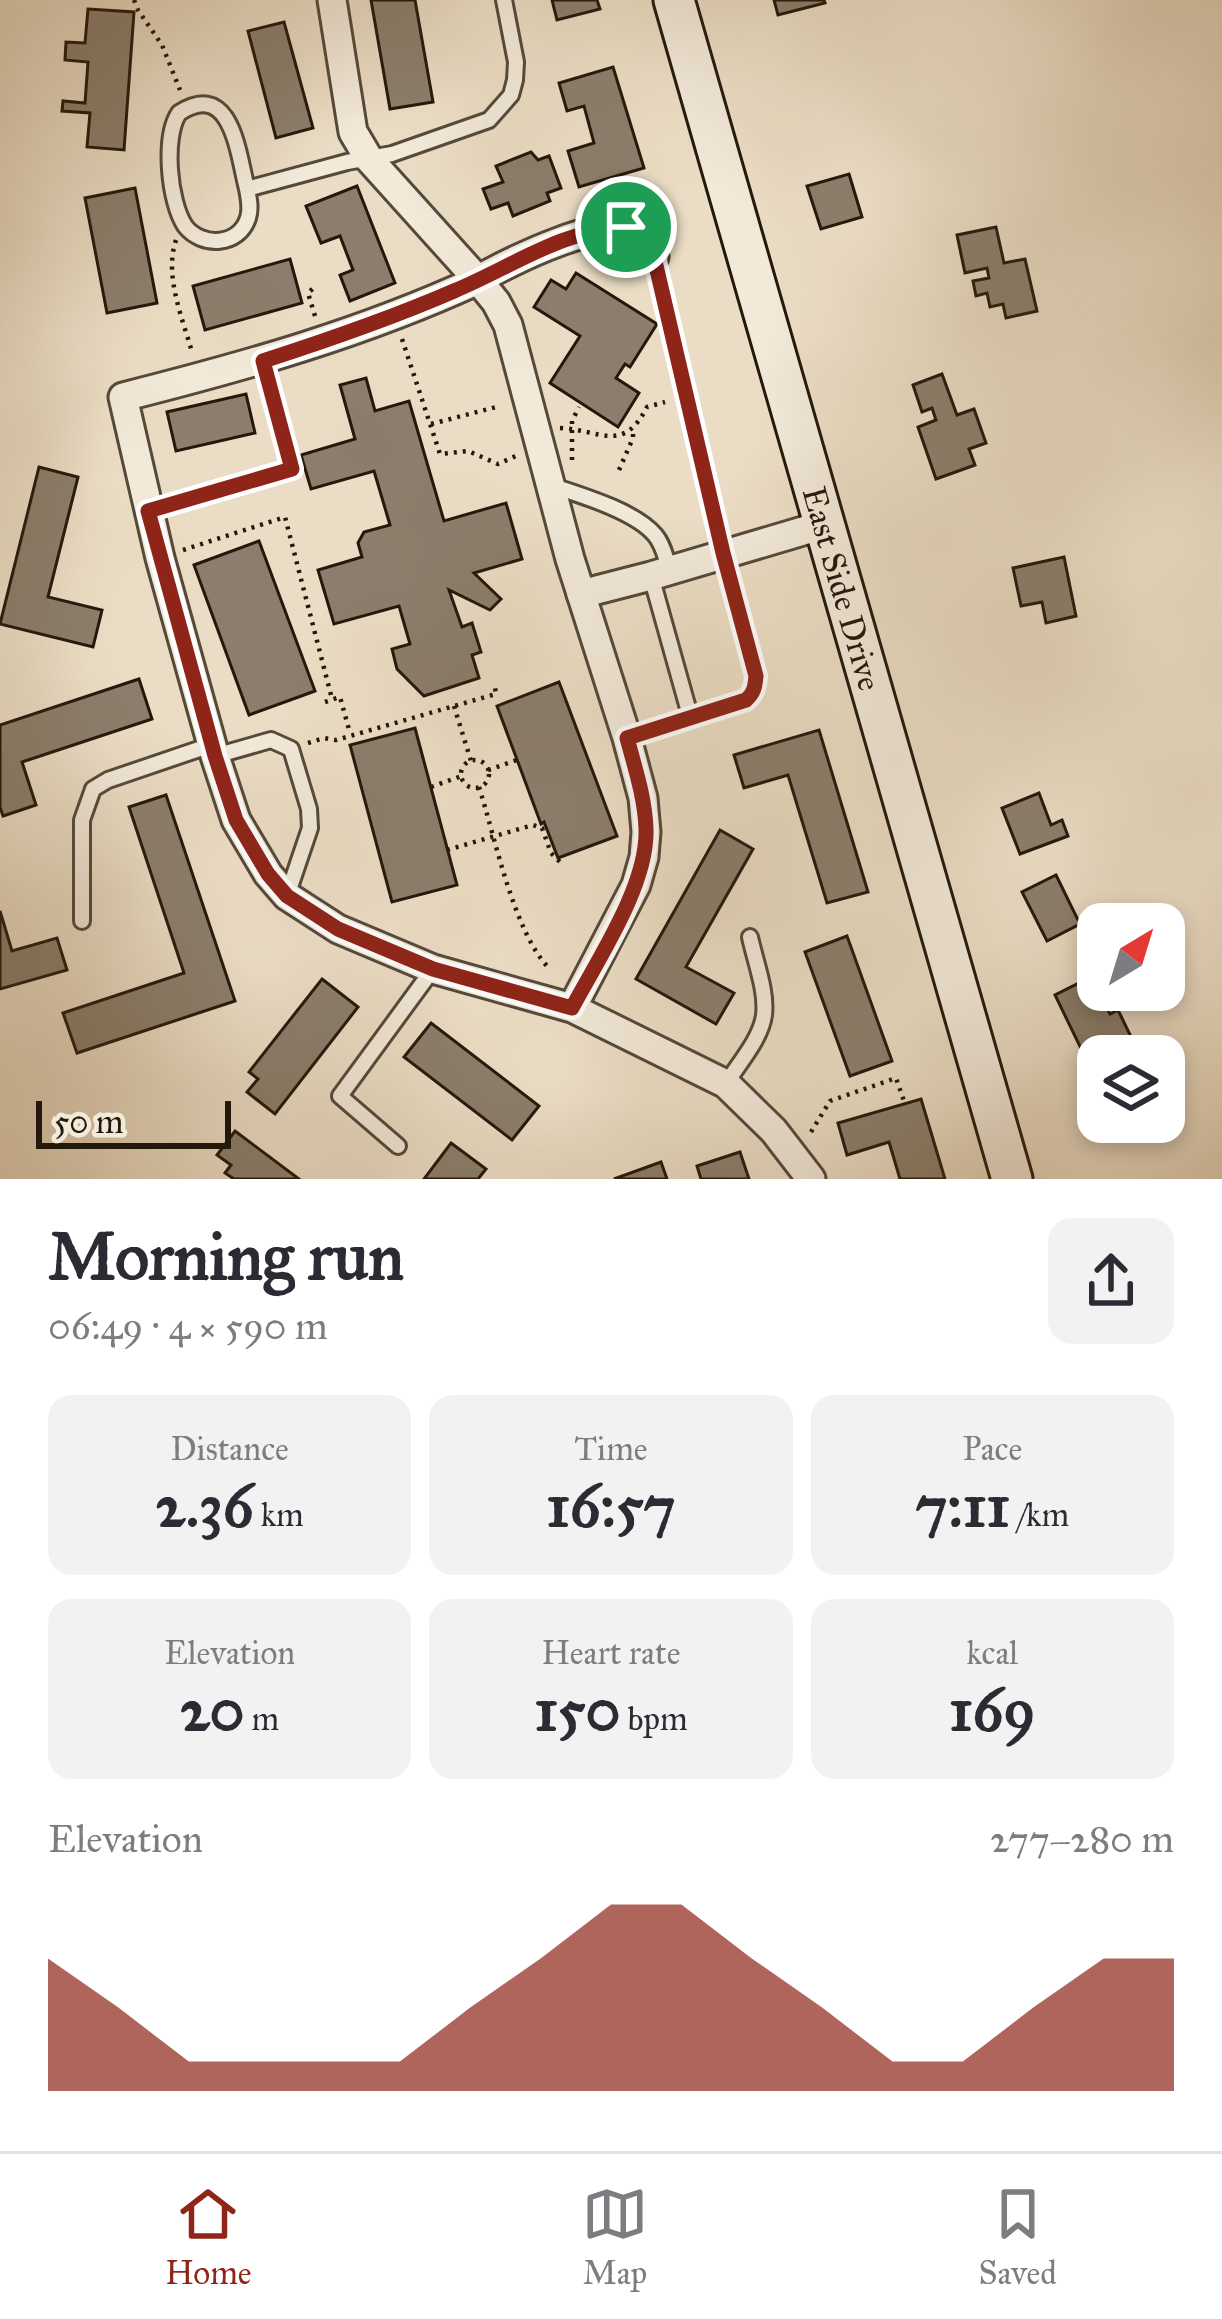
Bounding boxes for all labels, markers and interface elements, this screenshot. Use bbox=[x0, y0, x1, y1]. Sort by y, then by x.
pin bbox=[575, 176, 677, 278]
icon: arrive bbox=[593, 194, 659, 260]
street label: East Side Drive bbox=[794, 482, 890, 695]
north arrow bbox=[1077, 903, 1185, 1011]
map controls bbox=[1077, 903, 1185, 1143]
button: layers bbox=[1077, 1035, 1185, 1143]
scale bar bbox=[36, 1095, 231, 1148]
text: 50 m bbox=[54, 1102, 123, 1142]
text: Morning run bbox=[48, 1216, 404, 1297]
button: share bbox=[1048, 1218, 1174, 1344]
text: 06:49 · 4 × 590 m bbox=[48, 1302, 328, 1350]
text: Distance bbox=[171, 1429, 289, 1469]
text: Time bbox=[574, 1429, 648, 1469]
text: Pace bbox=[962, 1429, 1022, 1469]
text: 2.36 bbox=[156, 1469, 254, 1542]
text: 16:57 bbox=[546, 1469, 676, 1542]
text: 7:11 bbox=[916, 1469, 1010, 1542]
text: km bbox=[254, 1495, 304, 1535]
text: /km bbox=[1010, 1495, 1069, 1535]
text: Elevation bbox=[164, 1633, 295, 1673]
text: Heart rate bbox=[542, 1633, 680, 1673]
text: kcal bbox=[966, 1633, 1018, 1673]
text: 20 bbox=[180, 1673, 245, 1746]
text: 150 bbox=[534, 1673, 620, 1746]
text: 169 bbox=[949, 1673, 1036, 1746]
text: m bbox=[245, 1699, 279, 1739]
text: bpm bbox=[620, 1699, 688, 1739]
text: Elevation bbox=[48, 1815, 203, 1863]
text: 277–280 m bbox=[990, 1815, 1174, 1863]
tab: Home bbox=[165, 2181, 252, 2293]
tab: Map bbox=[582, 2181, 648, 2293]
tab: Saved bbox=[978, 2181, 1057, 2293]

